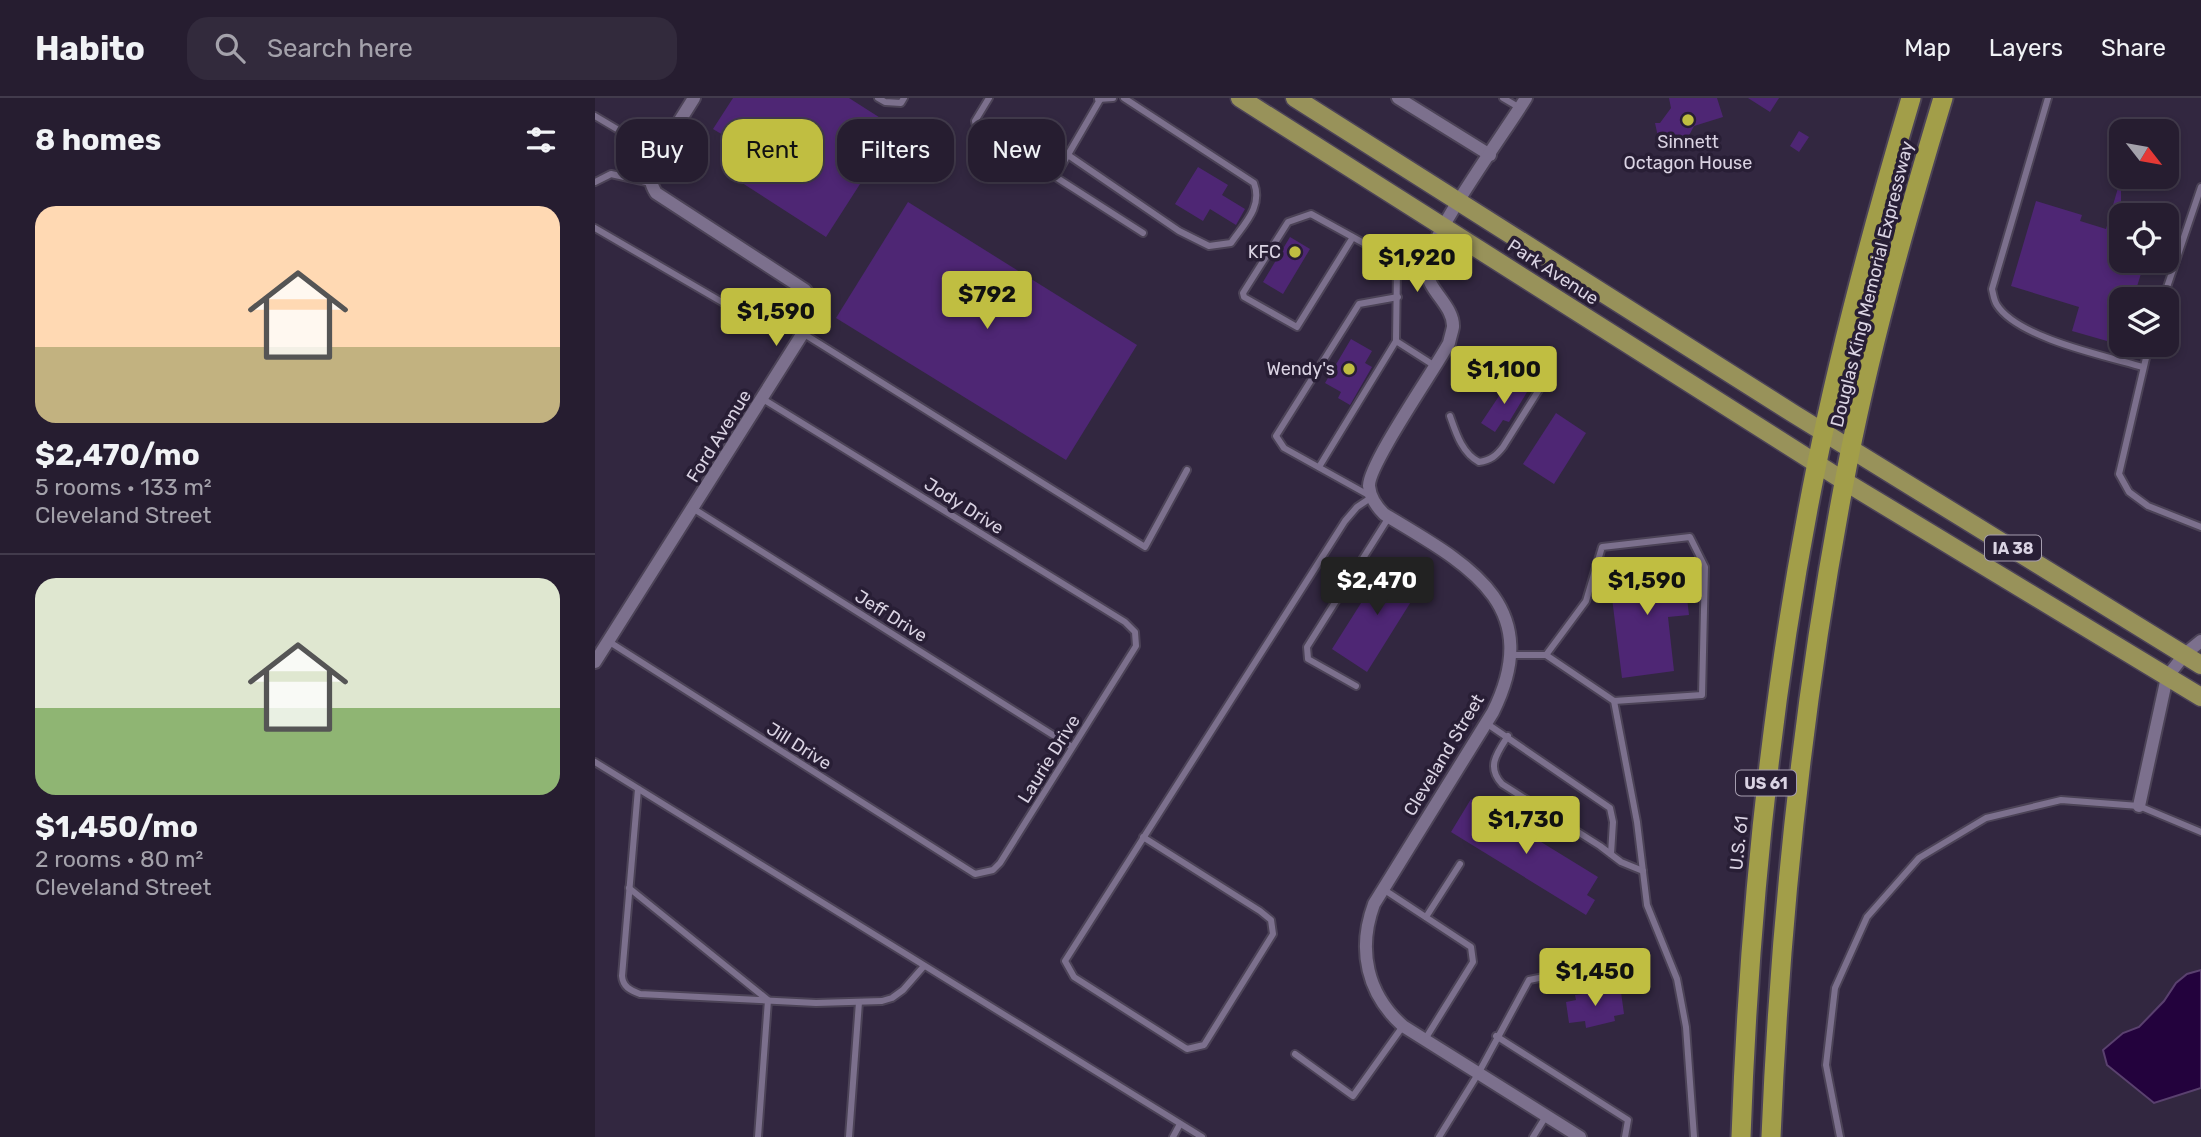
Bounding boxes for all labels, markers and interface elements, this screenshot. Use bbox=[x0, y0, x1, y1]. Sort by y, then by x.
search box bbox=[187, 17, 677, 80]
text: Habito bbox=[35, 29, 145, 68]
icon: search bbox=[211, 29, 249, 67]
text: Search here bbox=[267, 33, 413, 64]
text: Map bbox=[1904, 34, 1951, 62]
text: Layers bbox=[1989, 34, 2063, 62]
text: Share bbox=[2101, 34, 2166, 62]
marker: Sinnett Octagon House bbox=[1680, 112, 1696, 128]
chip: Buy bbox=[616, 119, 708, 182]
chip: Rent bbox=[722, 119, 823, 182]
chip: Filters bbox=[837, 119, 954, 182]
chip: New bbox=[968, 119, 1065, 182]
north arrow bbox=[2109, 119, 2179, 189]
map controls bbox=[2109, 119, 2179, 357]
icon: filters bbox=[522, 121, 560, 159]
text: 8 homes bbox=[35, 122, 161, 158]
place label: Sinnett Octagon House bbox=[1624, 131, 1752, 174]
street label: Douglas King Memorial Expressway bbox=[1826, 139, 1918, 429]
button: locate bbox=[2109, 203, 2179, 273]
pin: $1,920 bbox=[1360, 234, 1474, 294]
street label: Park Avenue bbox=[1503, 234, 1603, 310]
place label: KFC bbox=[1248, 241, 1281, 263]
text: $1,920 bbox=[1378, 243, 1456, 271]
marker: KFC bbox=[1287, 244, 1303, 260]
icon: home bbox=[235, 252, 361, 378]
pin: $792 bbox=[946, 272, 1028, 331]
text: $792 bbox=[958, 280, 1016, 308]
button: layers bbox=[2109, 287, 2179, 357]
pin: $1,590 bbox=[719, 288, 833, 348]
text: $1,590 bbox=[737, 297, 815, 325]
pin: $1,100 bbox=[1447, 346, 1561, 406]
text: $1,100 bbox=[1467, 355, 1541, 383]
place label: Wendy's bbox=[1267, 358, 1335, 380]
marker: Wendy's bbox=[1341, 361, 1357, 377]
street label: Ford Avenue bbox=[682, 386, 756, 486]
text: $2,470/mo bbox=[35, 437, 200, 473]
text: 5 rooms · 133 m² bbox=[35, 473, 212, 501]
street label: Jody Drive bbox=[920, 473, 1008, 539]
text: Cleveland Street bbox=[35, 501, 212, 529]
road number: IA 38 bbox=[1985, 536, 2041, 561]
pin: $2,470 bbox=[1320, 558, 1434, 617]
pin: $1,590 bbox=[1590, 558, 1704, 617]
text: $2,470 bbox=[1337, 566, 1417, 594]
text: $1,590 bbox=[1608, 566, 1686, 594]
street label: Jeff Drive bbox=[851, 585, 931, 647]
icon: home bbox=[235, 624, 361, 750]
street label: Cleveland Street bbox=[1399, 690, 1489, 820]
street label: Laurie Drive bbox=[1013, 711, 1085, 807]
street label: Jill Drive bbox=[763, 718, 835, 774]
road number: US 61 bbox=[1736, 770, 1796, 796]
pin: $1,730 bbox=[1469, 796, 1583, 856]
text: $1,730 bbox=[1488, 805, 1564, 833]
text: $1,450/mo bbox=[35, 809, 198, 845]
street label: U.S. 61 bbox=[1725, 815, 1753, 871]
text: 2 rooms · 80 m² bbox=[35, 845, 203, 873]
text: Cleveland Street bbox=[35, 873, 212, 901]
pin: $1,450 bbox=[1538, 948, 1652, 1008]
text: $1,450 bbox=[1555, 957, 1635, 985]

